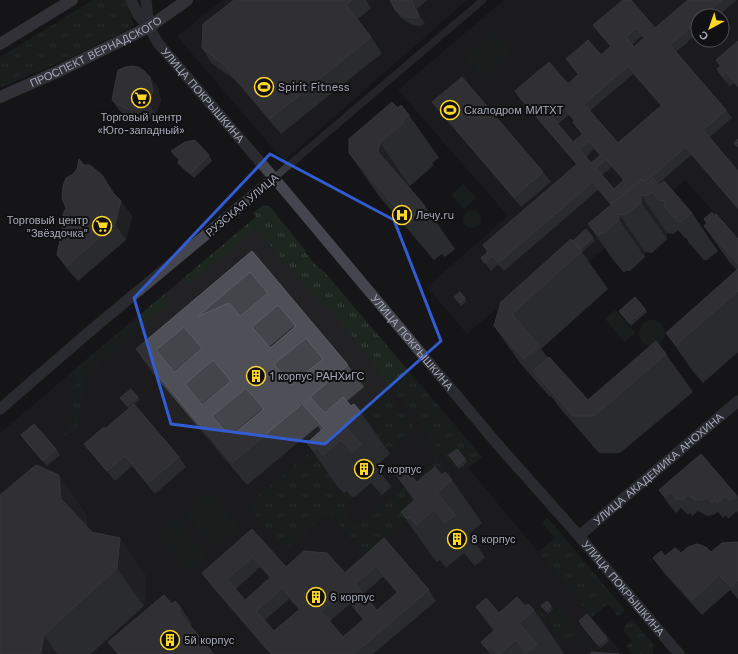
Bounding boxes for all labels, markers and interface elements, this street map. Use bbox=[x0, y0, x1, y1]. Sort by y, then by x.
north arrow bbox=[690, 8, 730, 48]
street label: ПРОСПЕКТ ВЕРНАДСКОГО bbox=[28, 14, 165, 90]
text: С bbox=[697, 28, 711, 43]
street label: УЛИЦА ПОКРЫШКИНА bbox=[158, 46, 247, 146]
sports icon: Spirit Fitness bbox=[253, 76, 275, 98]
place label: Spirit Fitness bbox=[278, 81, 350, 94]
supermarket icon: Торговый центр «Юго-западный» bbox=[130, 87, 152, 109]
sports icon: Скалодром МИТХТ bbox=[439, 99, 461, 121]
place label: Скалодром МИТХТ bbox=[464, 104, 564, 117]
place label: Торговый центр «Юго-западный» bbox=[97, 111, 185, 137]
street label: РУЗСКАЯ УЛИЦА bbox=[203, 171, 282, 240]
hospital icon: Лечу.ru bbox=[391, 204, 413, 226]
place label: Лечу.ru bbox=[416, 209, 454, 222]
place label: Торговый центр "Звёздочка" bbox=[7, 214, 88, 240]
supermarket icon: Торговый центр "Звёздочка" bbox=[91, 215, 113, 237]
street label: УЛИЦА ПОКРЫШКИНА bbox=[368, 292, 456, 394]
building icon: 1 корпус РАНХиГС bbox=[245, 365, 267, 387]
place label: 1 корпус РАНХиГС bbox=[270, 370, 365, 383]
street label: УЛИЦА АКАДЕМИКА АНОХИНА bbox=[591, 410, 726, 528]
building icon: 7 корпус bbox=[353, 458, 375, 480]
place label: 7 корпус bbox=[378, 463, 422, 476]
building icon: 8 корпус bbox=[446, 528, 468, 550]
place label: 8 корпус bbox=[471, 533, 516, 546]
street label: УЛИЦА ПОКРЫШКИНА bbox=[579, 538, 667, 639]
building icon: 6 корпус bbox=[305, 586, 327, 608]
place label: 6 корпус bbox=[330, 591, 375, 604]
building icon: 5й корпус bbox=[159, 629, 181, 651]
place label: 5й корпус bbox=[184, 634, 235, 647]

